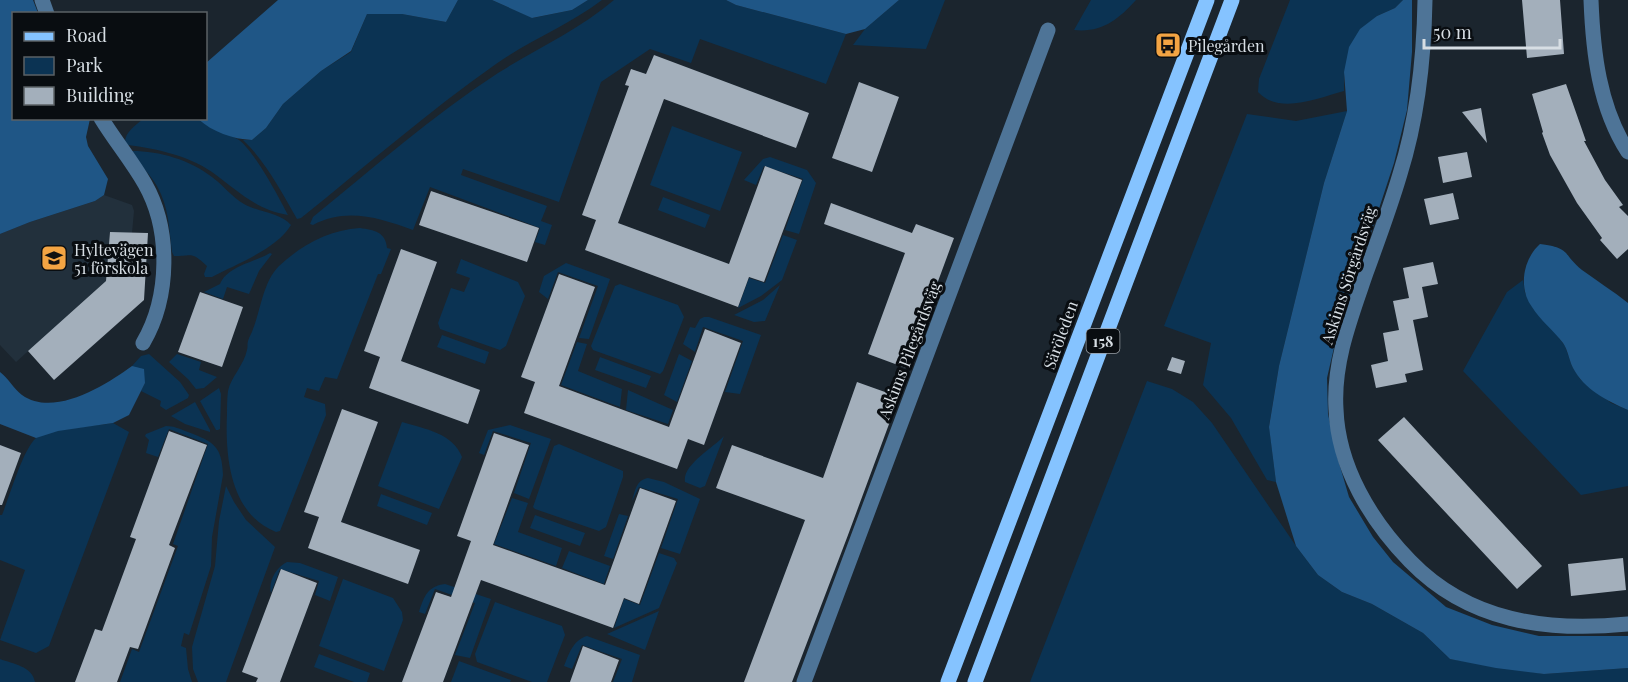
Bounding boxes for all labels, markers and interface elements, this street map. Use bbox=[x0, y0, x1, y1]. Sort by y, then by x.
legend bbox=[12, 12, 207, 120]
scale bar bbox=[1424, 12, 1560, 50]
text: 50 m bbox=[1433, 20, 1472, 44]
text: Road bbox=[66, 23, 107, 47]
bus stop icon: Pilegården bbox=[1153, 30, 1183, 60]
place label: Pilegården bbox=[1188, 35, 1265, 56]
text: Park bbox=[66, 53, 103, 77]
text: Building bbox=[66, 83, 134, 107]
street label: Askims Sörgårdsväg bbox=[1315, 203, 1380, 348]
place label: Hyltevägen 51 förskola bbox=[74, 239, 154, 278]
school or university icon: Hyltevägen 51 förskola bbox=[39, 243, 69, 273]
street label: Askims Pilegårdsväg bbox=[873, 277, 945, 423]
street label: Säröleden bbox=[1038, 297, 1082, 372]
road number: 158 bbox=[1086, 329, 1120, 353]

